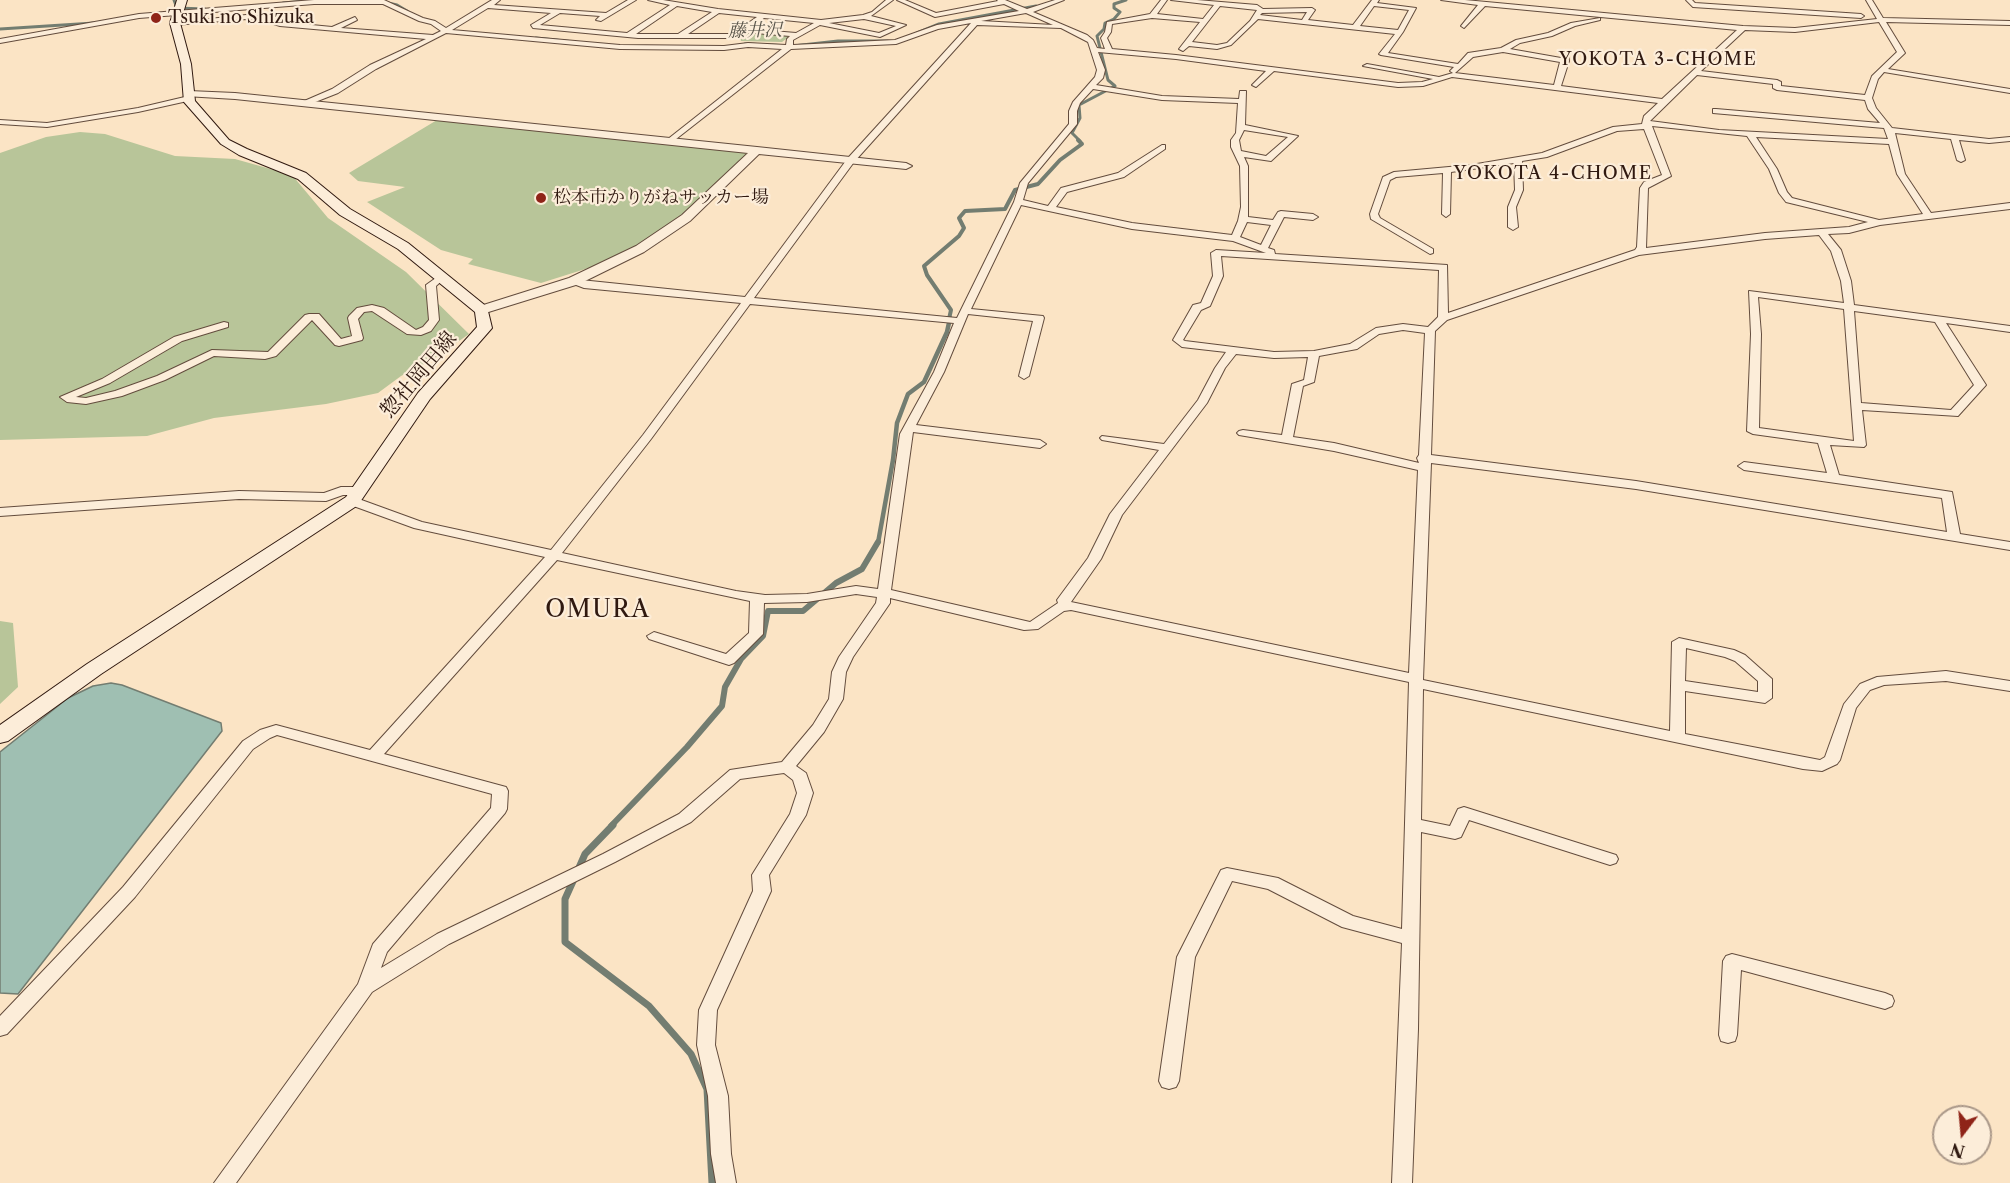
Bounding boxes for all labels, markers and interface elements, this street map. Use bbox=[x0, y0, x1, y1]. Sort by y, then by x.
place label: Tsuki no Shizuka bbox=[168, 7, 314, 29]
marker: Tsuki no Shizuka bbox=[149, 11, 163, 25]
water label: 藤井沢 bbox=[728, 20, 782, 42]
district label: YOKOTA 3-CHOME bbox=[1559, 49, 1757, 71]
district label: YOKOTA 4-CHOME bbox=[1453, 163, 1653, 185]
place label: 松本市かりがねサッカー場 bbox=[553, 187, 769, 209]
marker: 松本市かりがねサッカー場 bbox=[534, 191, 548, 205]
street label: 惣社岡田線 bbox=[376, 327, 462, 423]
district label: OMURA bbox=[545, 596, 651, 624]
north arrow bbox=[1932, 1105, 1992, 1165]
text: N bbox=[1948, 1139, 1967, 1162]

